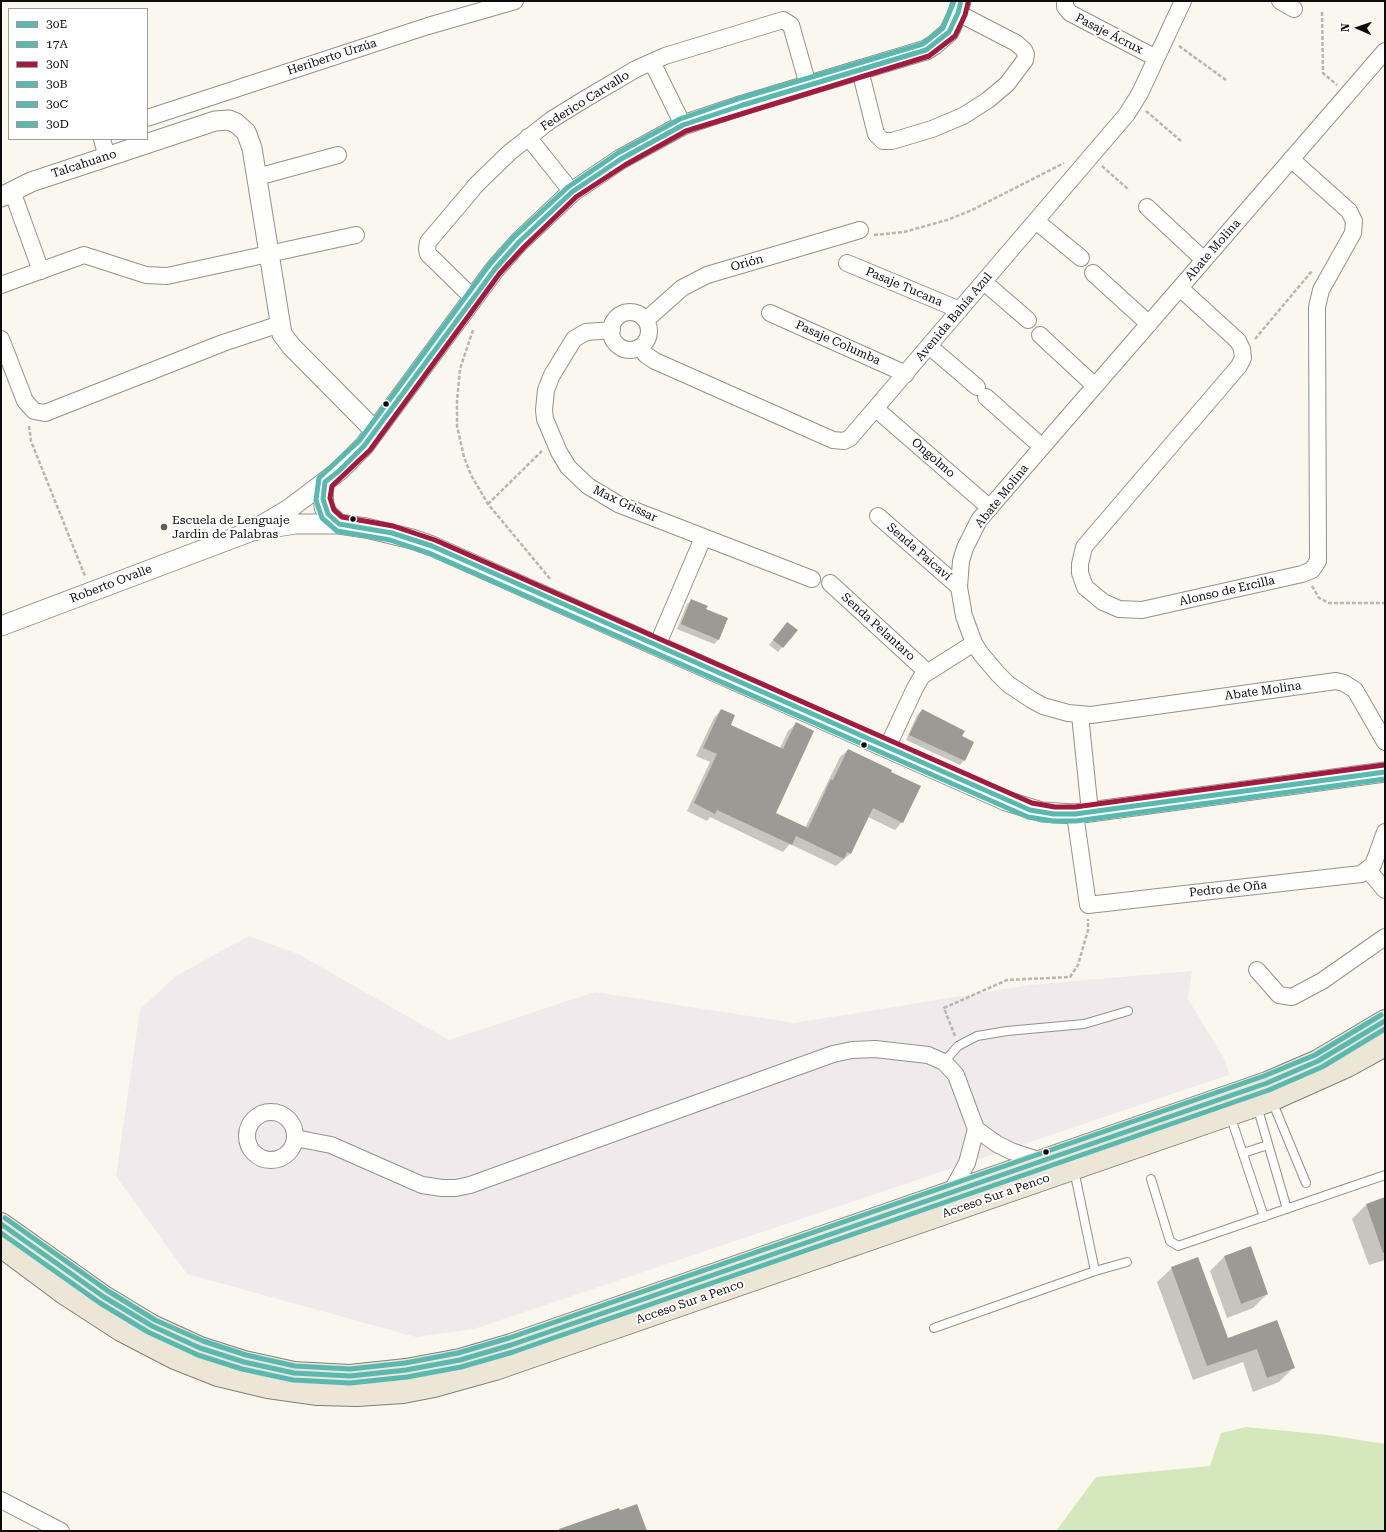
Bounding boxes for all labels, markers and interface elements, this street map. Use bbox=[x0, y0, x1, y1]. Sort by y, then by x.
legend bbox=[8, 8, 148, 140]
north arrow bbox=[1338, 8, 1378, 48]
street label: Pasaje Ácrux bbox=[1073, 11, 1145, 57]
text: 30E bbox=[46, 17, 67, 31]
text: N bbox=[1339, 23, 1352, 32]
street label: Heriberto Urzúa bbox=[285, 36, 379, 78]
text: 17A bbox=[46, 37, 68, 51]
text: 30N bbox=[46, 57, 69, 71]
street label: Federico Carvallo bbox=[538, 68, 632, 134]
text: 30B bbox=[46, 77, 67, 91]
text: 30C bbox=[46, 97, 68, 111]
text: 30D bbox=[46, 117, 69, 131]
street label: Talcahuano bbox=[50, 147, 118, 181]
street label: Abate Molina bbox=[1182, 216, 1244, 284]
street label: Orión bbox=[729, 251, 765, 275]
street label: Pasaje Tucana bbox=[863, 264, 945, 310]
street label: Avenida Bahía Azul bbox=[913, 270, 995, 364]
street label: Pasaje Columba bbox=[793, 318, 883, 368]
unlabelled marker bbox=[381, 399, 391, 409]
street label: Ongolmo bbox=[908, 435, 958, 481]
street label: Abate Molina bbox=[972, 462, 1032, 530]
street label: Max Grissar bbox=[591, 483, 659, 525]
place label: Escuela de Lenguaje Jardin de Palabras bbox=[172, 513, 289, 541]
unlabelled marker bbox=[348, 514, 358, 524]
street label: Senda Paicaví bbox=[884, 520, 954, 584]
marker: Escuela de Lenguaje Jardin de Palabras bbox=[159, 522, 169, 532]
street label: Roberto Ovalle bbox=[68, 562, 154, 606]
street label: Alonso de Ercilla bbox=[1178, 573, 1276, 609]
street label: Senda Pelantaro bbox=[838, 590, 918, 664]
street label: Abate Molina bbox=[1224, 679, 1302, 703]
unlabelled marker bbox=[859, 740, 869, 750]
street label: Pedro de Oña bbox=[1188, 878, 1268, 900]
unlabelled marker bbox=[1041, 1147, 1051, 1157]
street label: Acceso Sur a Penco bbox=[940, 1171, 1052, 1221]
street label: Acceso Sur a Penco bbox=[634, 1277, 746, 1327]

